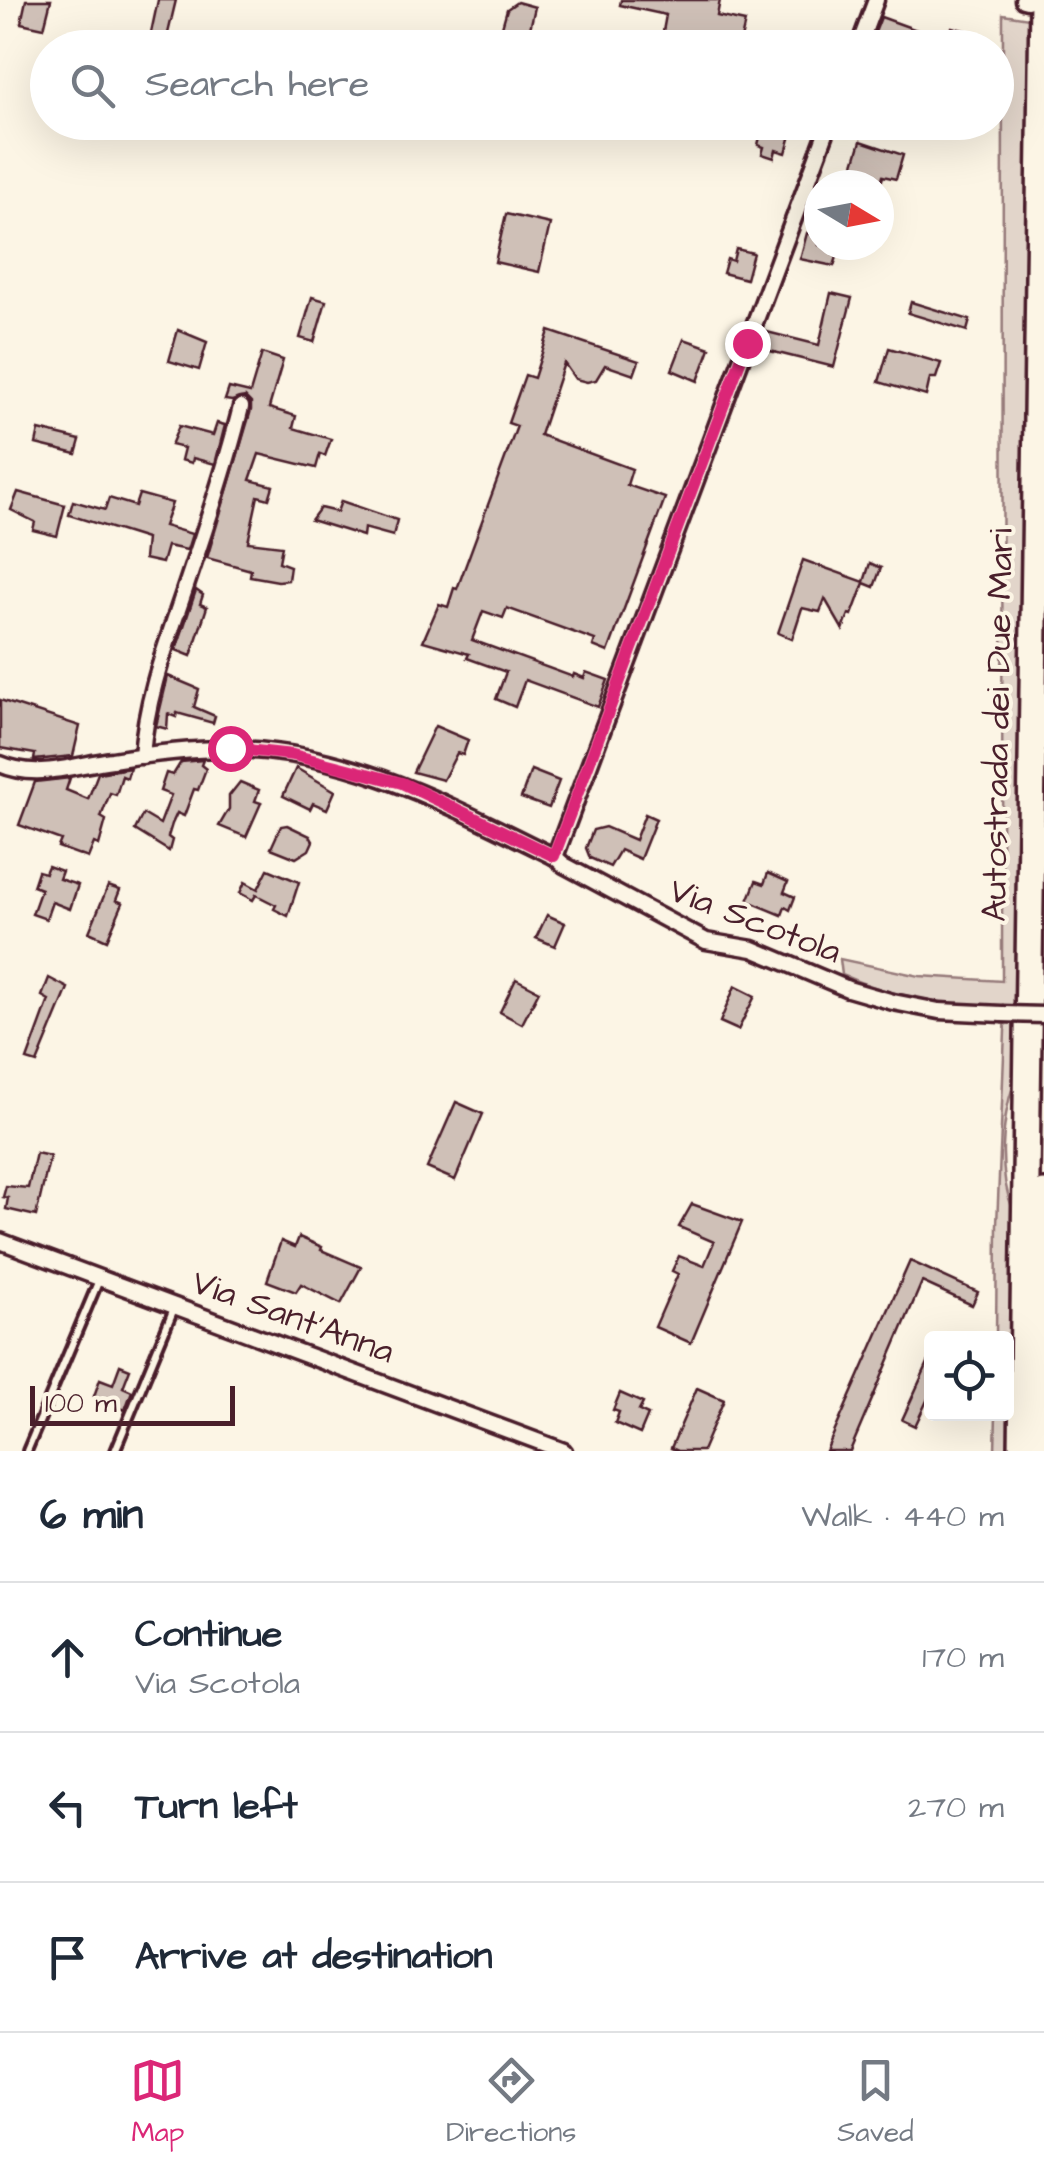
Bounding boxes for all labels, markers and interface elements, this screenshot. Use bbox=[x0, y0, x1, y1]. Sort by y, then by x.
search box bbox=[30, 30, 1014, 140]
icon: search bbox=[65, 58, 120, 113]
text: Search here bbox=[145, 59, 369, 111]
north arrow bbox=[804, 170, 894, 260]
route end bbox=[725, 321, 771, 367]
street label: Autostrada dei Due Mari bbox=[970, 528, 1026, 922]
route start bbox=[208, 726, 254, 772]
street label: Via Scotola bbox=[662, 866, 848, 976]
street label: Via Sant'Anna bbox=[185, 1258, 401, 1376]
map controls bbox=[924, 1331, 1014, 1421]
button: locate bbox=[924, 1331, 1014, 1421]
scale bar bbox=[30, 1381, 235, 1426]
text: 100 m bbox=[45, 1384, 117, 1423]
text: 6 min bbox=[40, 1487, 143, 1545]
text: Walk · 440 m bbox=[801, 1494, 1004, 1539]
text: Continue bbox=[135, 1609, 282, 1661]
icon: ahead bbox=[40, 1630, 95, 1685]
text: 170 m bbox=[922, 1635, 1004, 1680]
text: Via Scotola bbox=[135, 1661, 300, 1706]
icon: left bbox=[40, 1780, 95, 1835]
text: Turn left bbox=[135, 1781, 298, 1833]
text: 270 m bbox=[908, 1785, 1004, 1830]
icon: arrive bbox=[40, 1930, 95, 1985]
text: Arrive at destination bbox=[135, 1931, 492, 1983]
tab: Map bbox=[130, 2053, 185, 2152]
tab: Directions bbox=[446, 2053, 576, 2152]
tab: Saved bbox=[837, 2053, 914, 2152]

